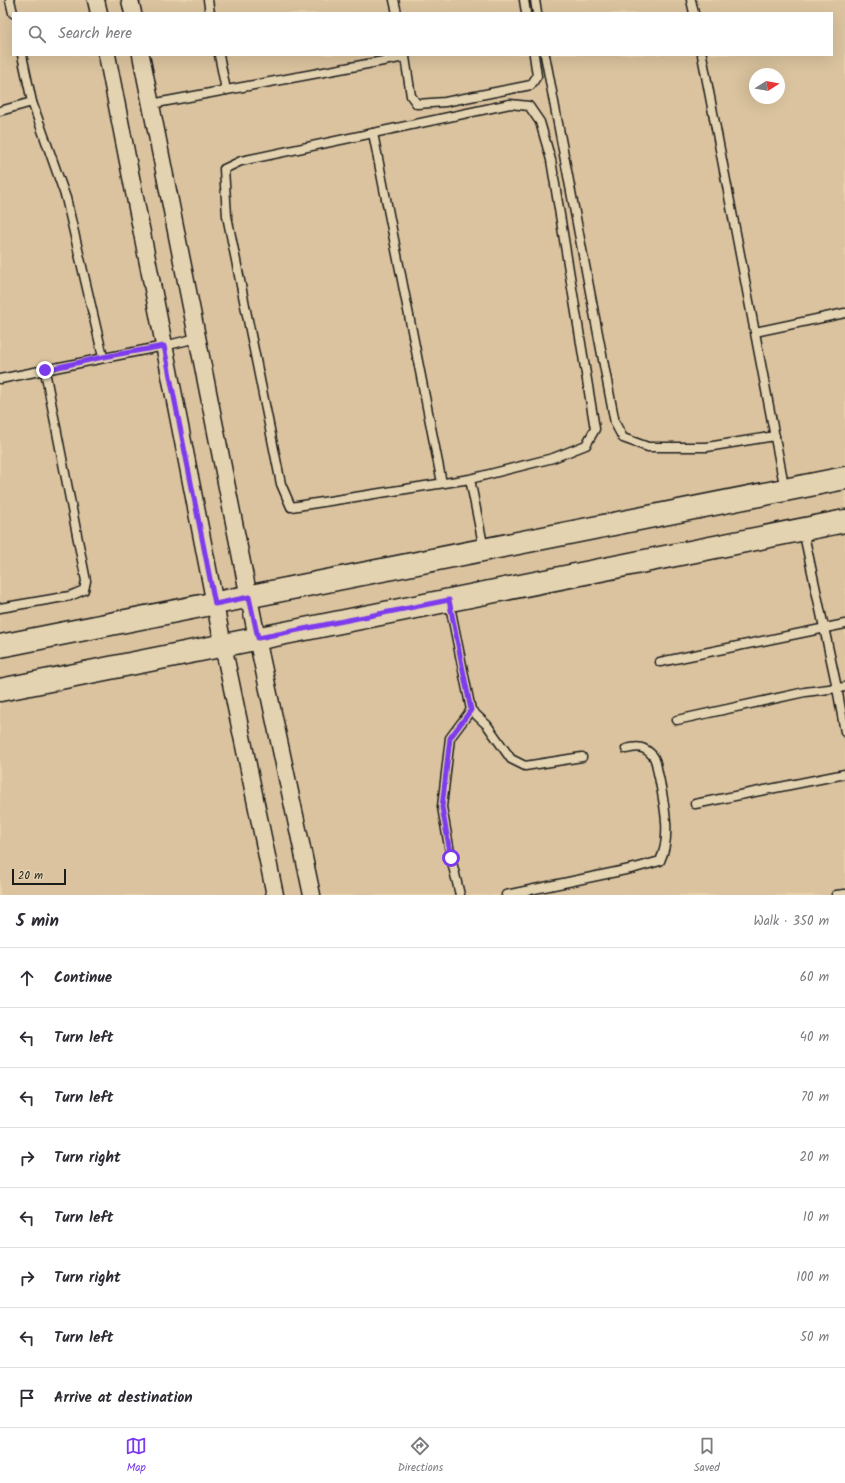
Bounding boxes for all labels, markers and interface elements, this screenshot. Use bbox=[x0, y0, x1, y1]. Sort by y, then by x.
search box bbox=[12, 12, 833, 56]
text: Search here bbox=[58, 22, 132, 46]
icon: search bbox=[26, 23, 48, 45]
north arrow bbox=[749, 68, 785, 104]
route end bbox=[36, 361, 54, 379]
route start bbox=[442, 849, 460, 867]
scale bar bbox=[12, 867, 66, 886]
text: 20 m bbox=[18, 867, 43, 885]
text: 5 min bbox=[16, 908, 59, 935]
text: Walk · 350 m bbox=[753, 911, 829, 932]
text: Continue bbox=[54, 966, 112, 990]
icon: ahead bbox=[16, 967, 38, 989]
text: 60 m bbox=[800, 967, 829, 988]
text: Turn left bbox=[54, 1026, 114, 1050]
icon: left bbox=[16, 1027, 38, 1049]
text: 40 m bbox=[800, 1027, 829, 1048]
text: Turn left bbox=[54, 1086, 114, 1110]
icon: left bbox=[16, 1087, 38, 1109]
text: 70 m bbox=[801, 1087, 829, 1108]
text: Turn right bbox=[54, 1146, 121, 1170]
icon: right bbox=[16, 1147, 38, 1169]
text: 20 m bbox=[799, 1147, 829, 1168]
text: Turn left bbox=[54, 1206, 114, 1230]
icon: left bbox=[16, 1207, 38, 1229]
text: 10 m bbox=[803, 1207, 829, 1228]
text: Turn right bbox=[54, 1266, 121, 1290]
icon: right bbox=[16, 1267, 38, 1289]
text: 100 m bbox=[796, 1267, 829, 1288]
text: Turn left bbox=[54, 1326, 114, 1350]
icon: left bbox=[16, 1327, 38, 1349]
text: 50 m bbox=[800, 1327, 829, 1348]
text: Arrive at destination bbox=[54, 1386, 193, 1410]
icon: arrive bbox=[16, 1387, 38, 1409]
tab: Map bbox=[125, 1435, 147, 1477]
tab: Directions bbox=[398, 1435, 443, 1477]
tab: Saved bbox=[694, 1435, 720, 1477]

